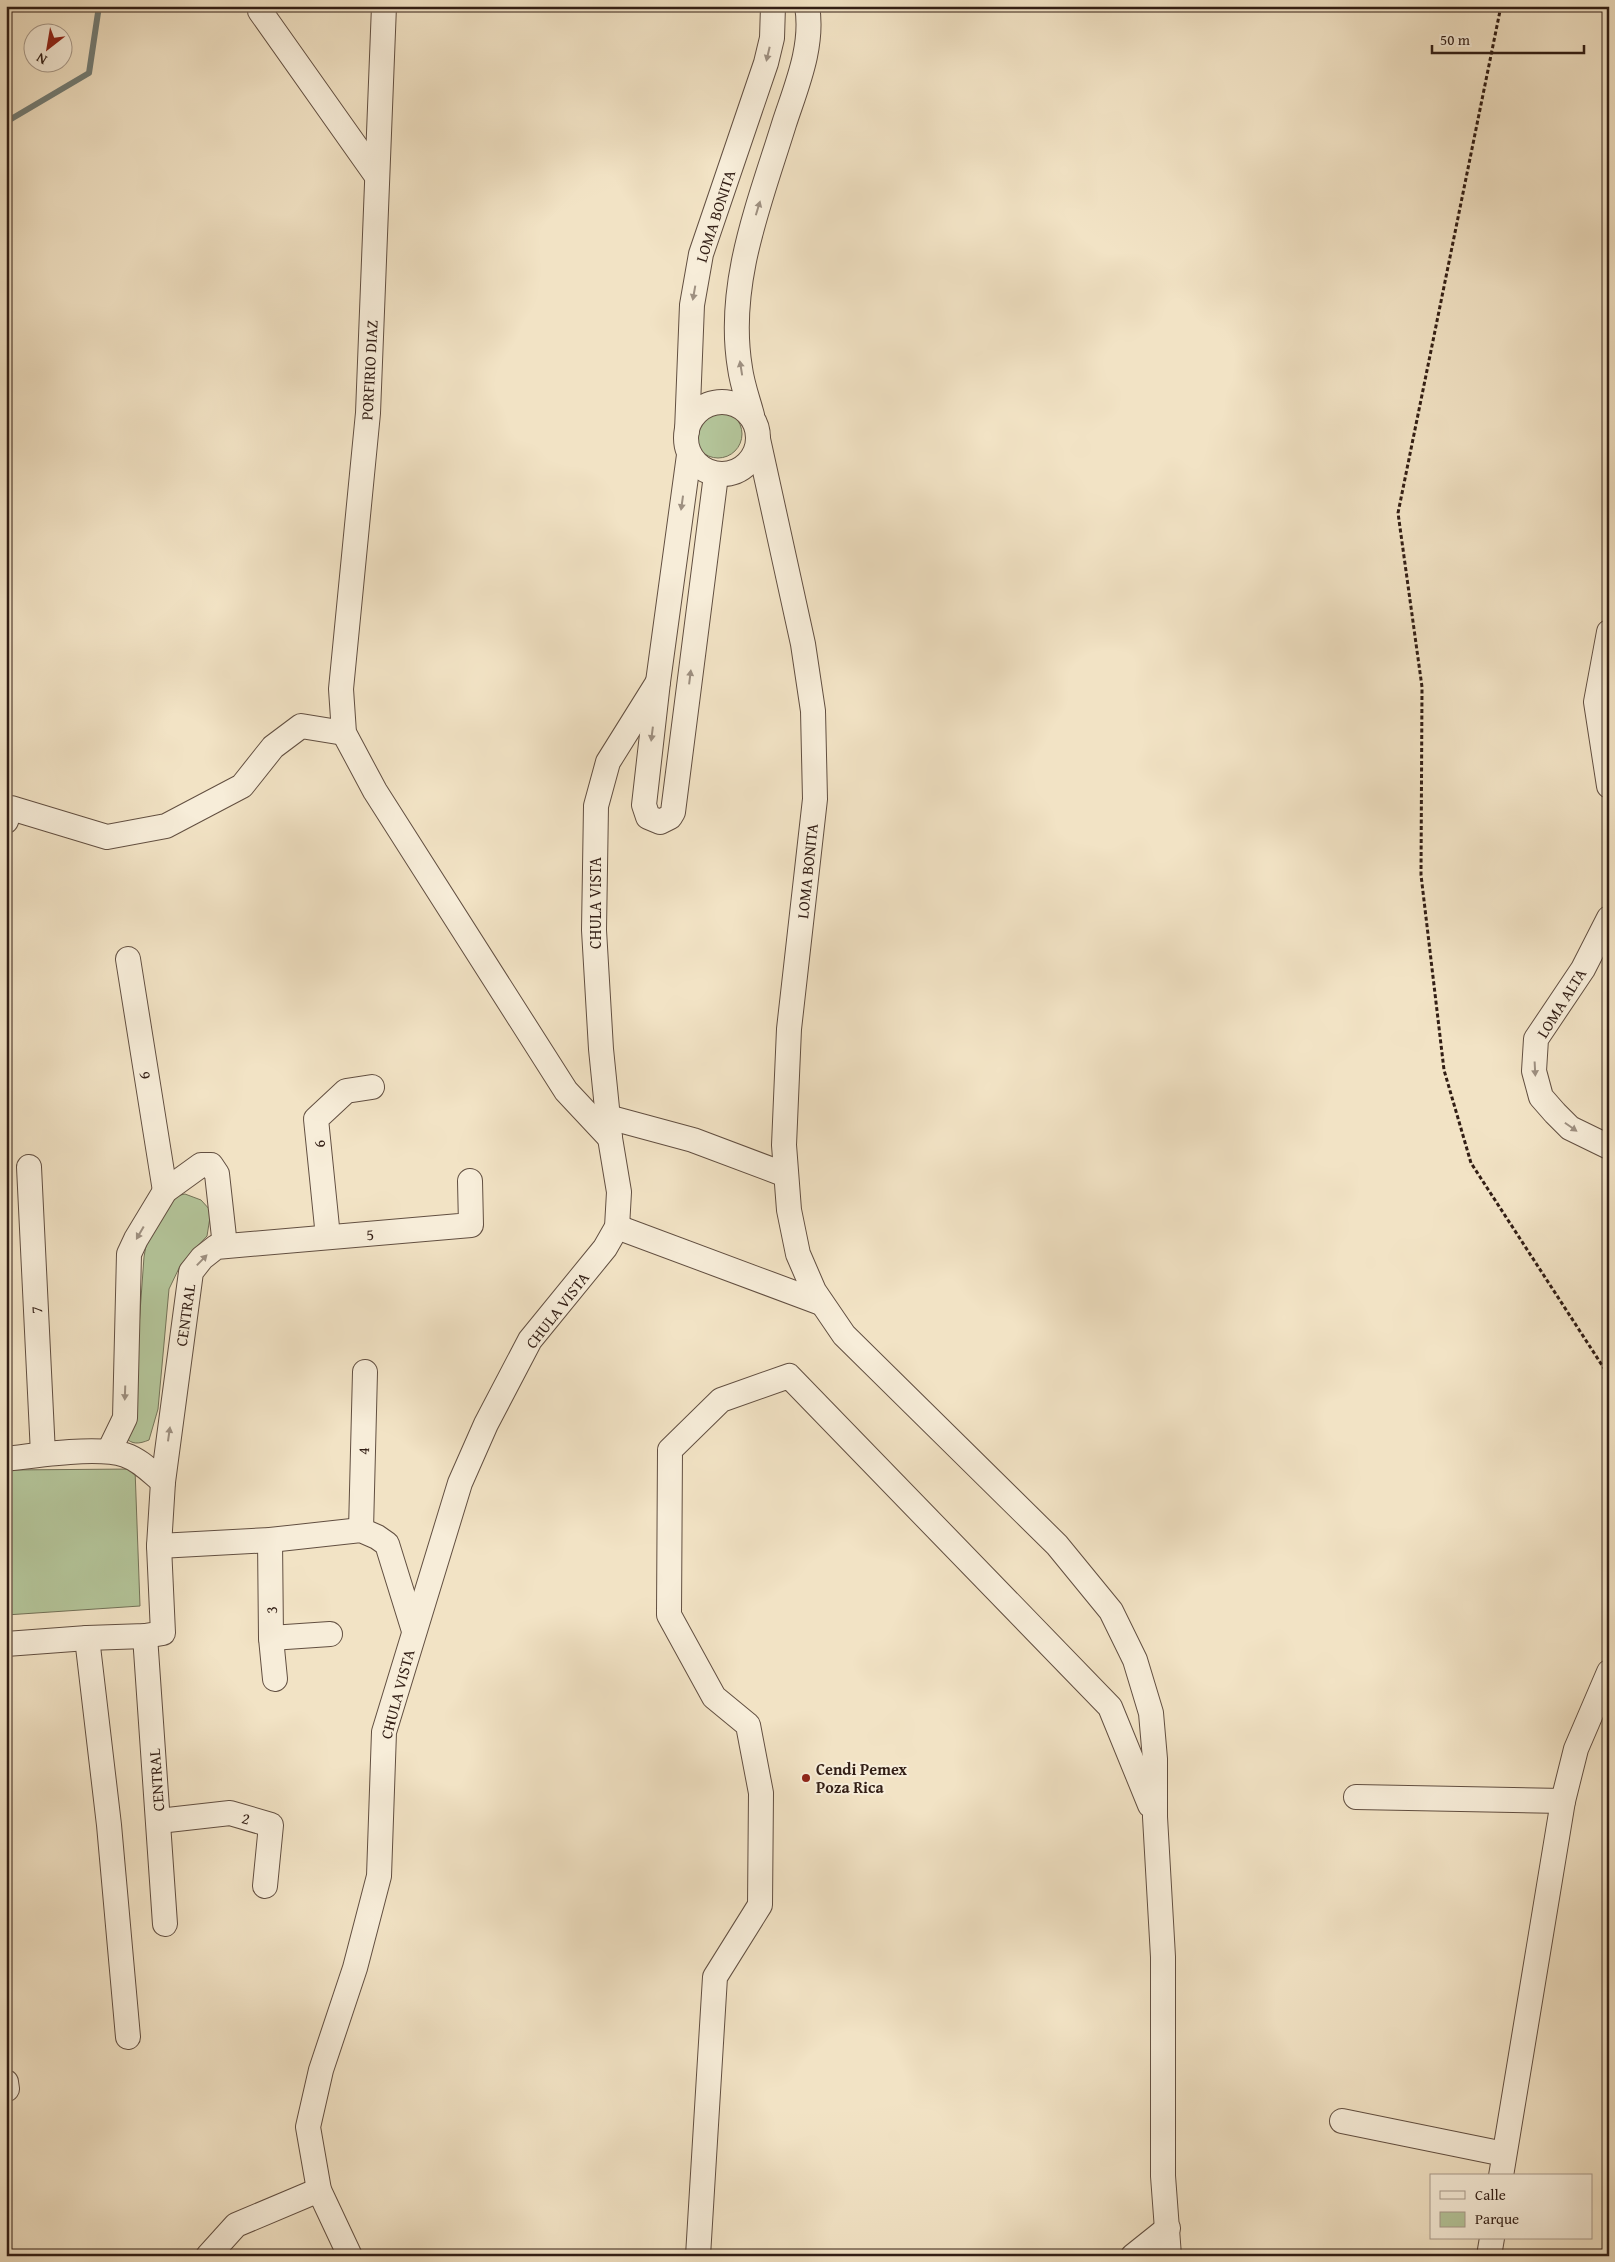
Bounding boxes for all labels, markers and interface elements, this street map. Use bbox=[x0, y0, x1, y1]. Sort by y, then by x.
north arrow bbox=[22, 22, 72, 72]
scale bar bbox=[1432, 22, 1585, 54]
text: 50 m bbox=[1440, 29, 1471, 50]
one-way arrow bbox=[764, 47, 772, 62]
text: N bbox=[32, 48, 50, 70]
street label: LOMA BONITA bbox=[689, 166, 741, 265]
one-way arrow bbox=[754, 200, 762, 215]
one-way arrow bbox=[690, 285, 698, 301]
street label: PORFIRIO DIAZ bbox=[354, 319, 384, 421]
one-way arrow bbox=[736, 360, 744, 376]
one-way arrow bbox=[678, 496, 686, 512]
one-way arrow bbox=[686, 668, 694, 684]
one-way arrow bbox=[648, 726, 656, 742]
street label: LOMA BONITA bbox=[790, 822, 824, 920]
street label: CHULA VISTA bbox=[583, 857, 607, 949]
street label: LOMA ALTA bbox=[1530, 963, 1592, 1042]
one-way arrow bbox=[1532, 1061, 1540, 1077]
street label: 9 bbox=[134, 1069, 159, 1081]
one-way arrow bbox=[1564, 1122, 1578, 1132]
street label: 6 bbox=[307, 1139, 331, 1149]
street label: 5 bbox=[365, 1222, 375, 1246]
one-way arrow bbox=[136, 1225, 144, 1240]
one-way arrow bbox=[196, 1254, 208, 1266]
street label: CHULA VISTA bbox=[519, 1266, 595, 1354]
street label: CENTRAL bbox=[169, 1282, 201, 1348]
street label: 7 bbox=[24, 1305, 48, 1314]
one-way arrow bbox=[121, 1385, 129, 1401]
one-way arrow bbox=[165, 1426, 173, 1442]
street label: 4 bbox=[351, 1447, 375, 1455]
street label: 3 bbox=[259, 1606, 283, 1614]
street label: CHULA VISTA bbox=[374, 1646, 421, 1741]
street label: CENTRAL bbox=[142, 1748, 170, 1812]
place label: Cendi Pemex Poza Rica bbox=[816, 1757, 908, 1799]
marker: Cendi Pemex Poza Rica bbox=[800, 1772, 812, 1784]
street label: 2 bbox=[239, 1805, 253, 1831]
legend bbox=[1430, 2174, 1592, 2240]
text: Calle bbox=[1475, 2184, 1506, 2205]
text: Parque bbox=[1475, 2208, 1519, 2229]

